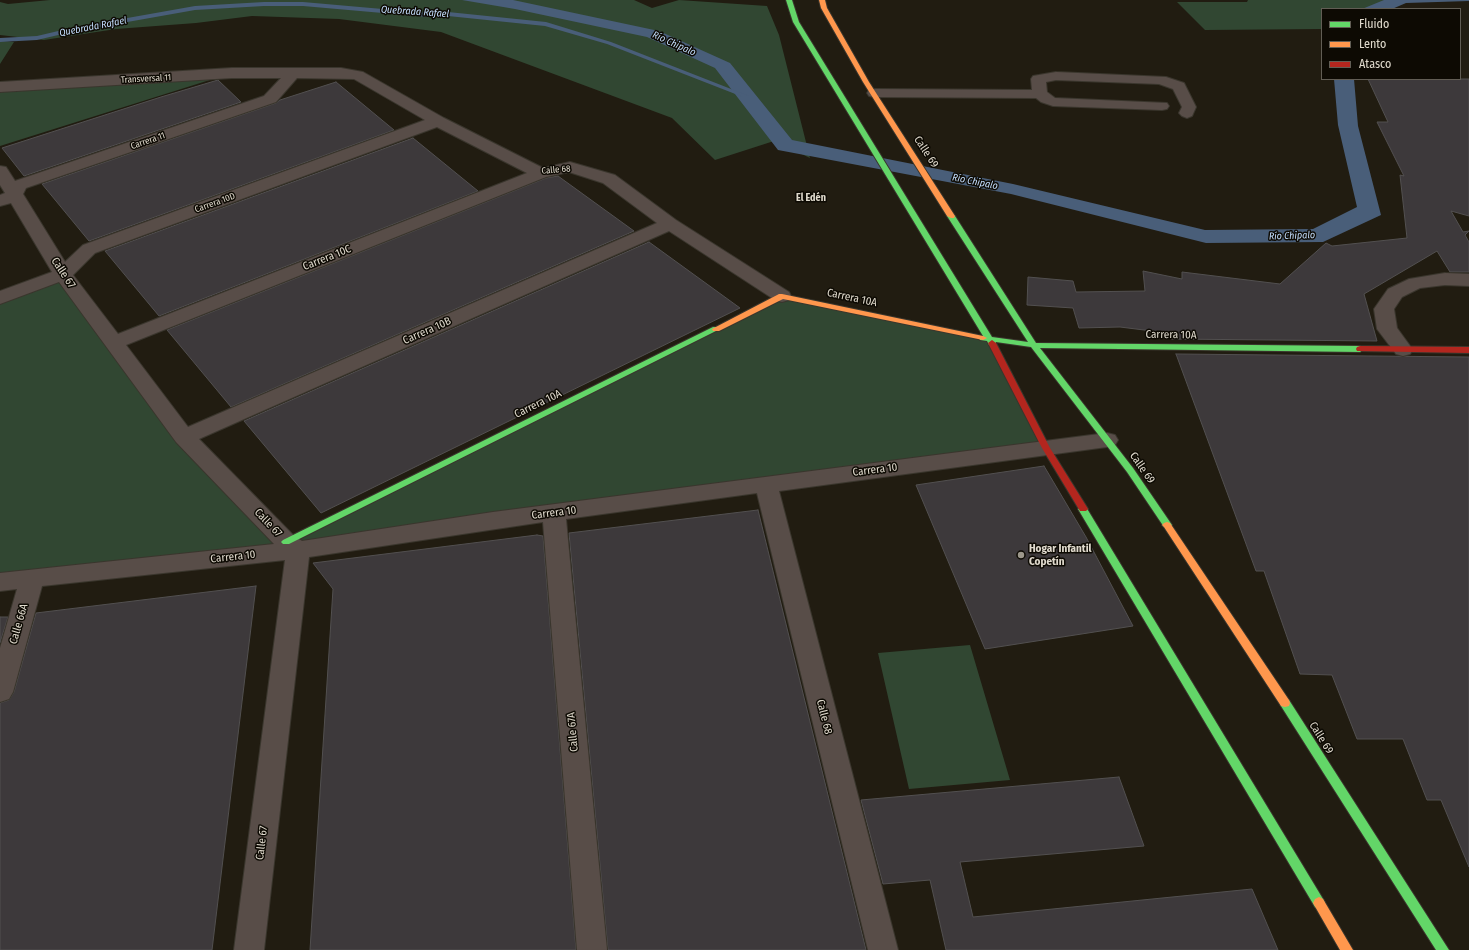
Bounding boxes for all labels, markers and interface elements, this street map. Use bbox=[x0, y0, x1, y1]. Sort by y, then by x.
water label: Quebrada Rafael bbox=[380, 4, 450, 20]
legend bbox=[1321, 8, 1461, 80]
water label: Quebrada Rafael bbox=[58, 15, 128, 39]
text: Fluido bbox=[1359, 17, 1389, 31]
water label: Río Chipalo bbox=[650, 29, 698, 59]
text: Lento bbox=[1359, 37, 1386, 51]
text: Atasco bbox=[1359, 57, 1391, 71]
street label: Transversal 11 bbox=[120, 72, 172, 86]
street label: Carrera 11 bbox=[129, 130, 167, 152]
street label: Calle 69 bbox=[911, 134, 941, 170]
street label: Calle 68 bbox=[541, 163, 571, 177]
water label: Río Chipalo bbox=[951, 172, 999, 192]
street label: Carrera 10D bbox=[193, 191, 237, 215]
district label: El Edén bbox=[796, 192, 826, 204]
water label: Río Chipalo bbox=[1269, 229, 1315, 243]
street label: Carrera 10C bbox=[301, 242, 353, 274]
street label: Calle 67 bbox=[48, 255, 78, 291]
street label: Carrera 10A bbox=[826, 286, 878, 310]
street label: Carrera 10B bbox=[401, 315, 453, 347]
street label: Carrera 10A bbox=[1145, 328, 1197, 342]
street label: Carrera 10A bbox=[512, 387, 564, 421]
street label: Calle 69 bbox=[1127, 450, 1157, 486]
street label: Carrera 10 bbox=[852, 461, 898, 479]
street label: Carrera 10 bbox=[531, 504, 577, 522]
street label: Calle 67 bbox=[251, 506, 285, 540]
place label: Hogar Infantil Copetín bbox=[1029, 542, 1092, 568]
street label: Carrera 10 bbox=[210, 548, 256, 566]
marker: Hogar Infantil Copetín bbox=[1016, 550, 1026, 560]
street label: Calle 66A bbox=[7, 602, 31, 646]
street label: Calle 68 bbox=[813, 698, 835, 736]
street label: Calle 67A bbox=[565, 712, 581, 752]
street label: Calle 69 bbox=[1306, 720, 1336, 756]
street label: Calle 67 bbox=[253, 825, 271, 861]

